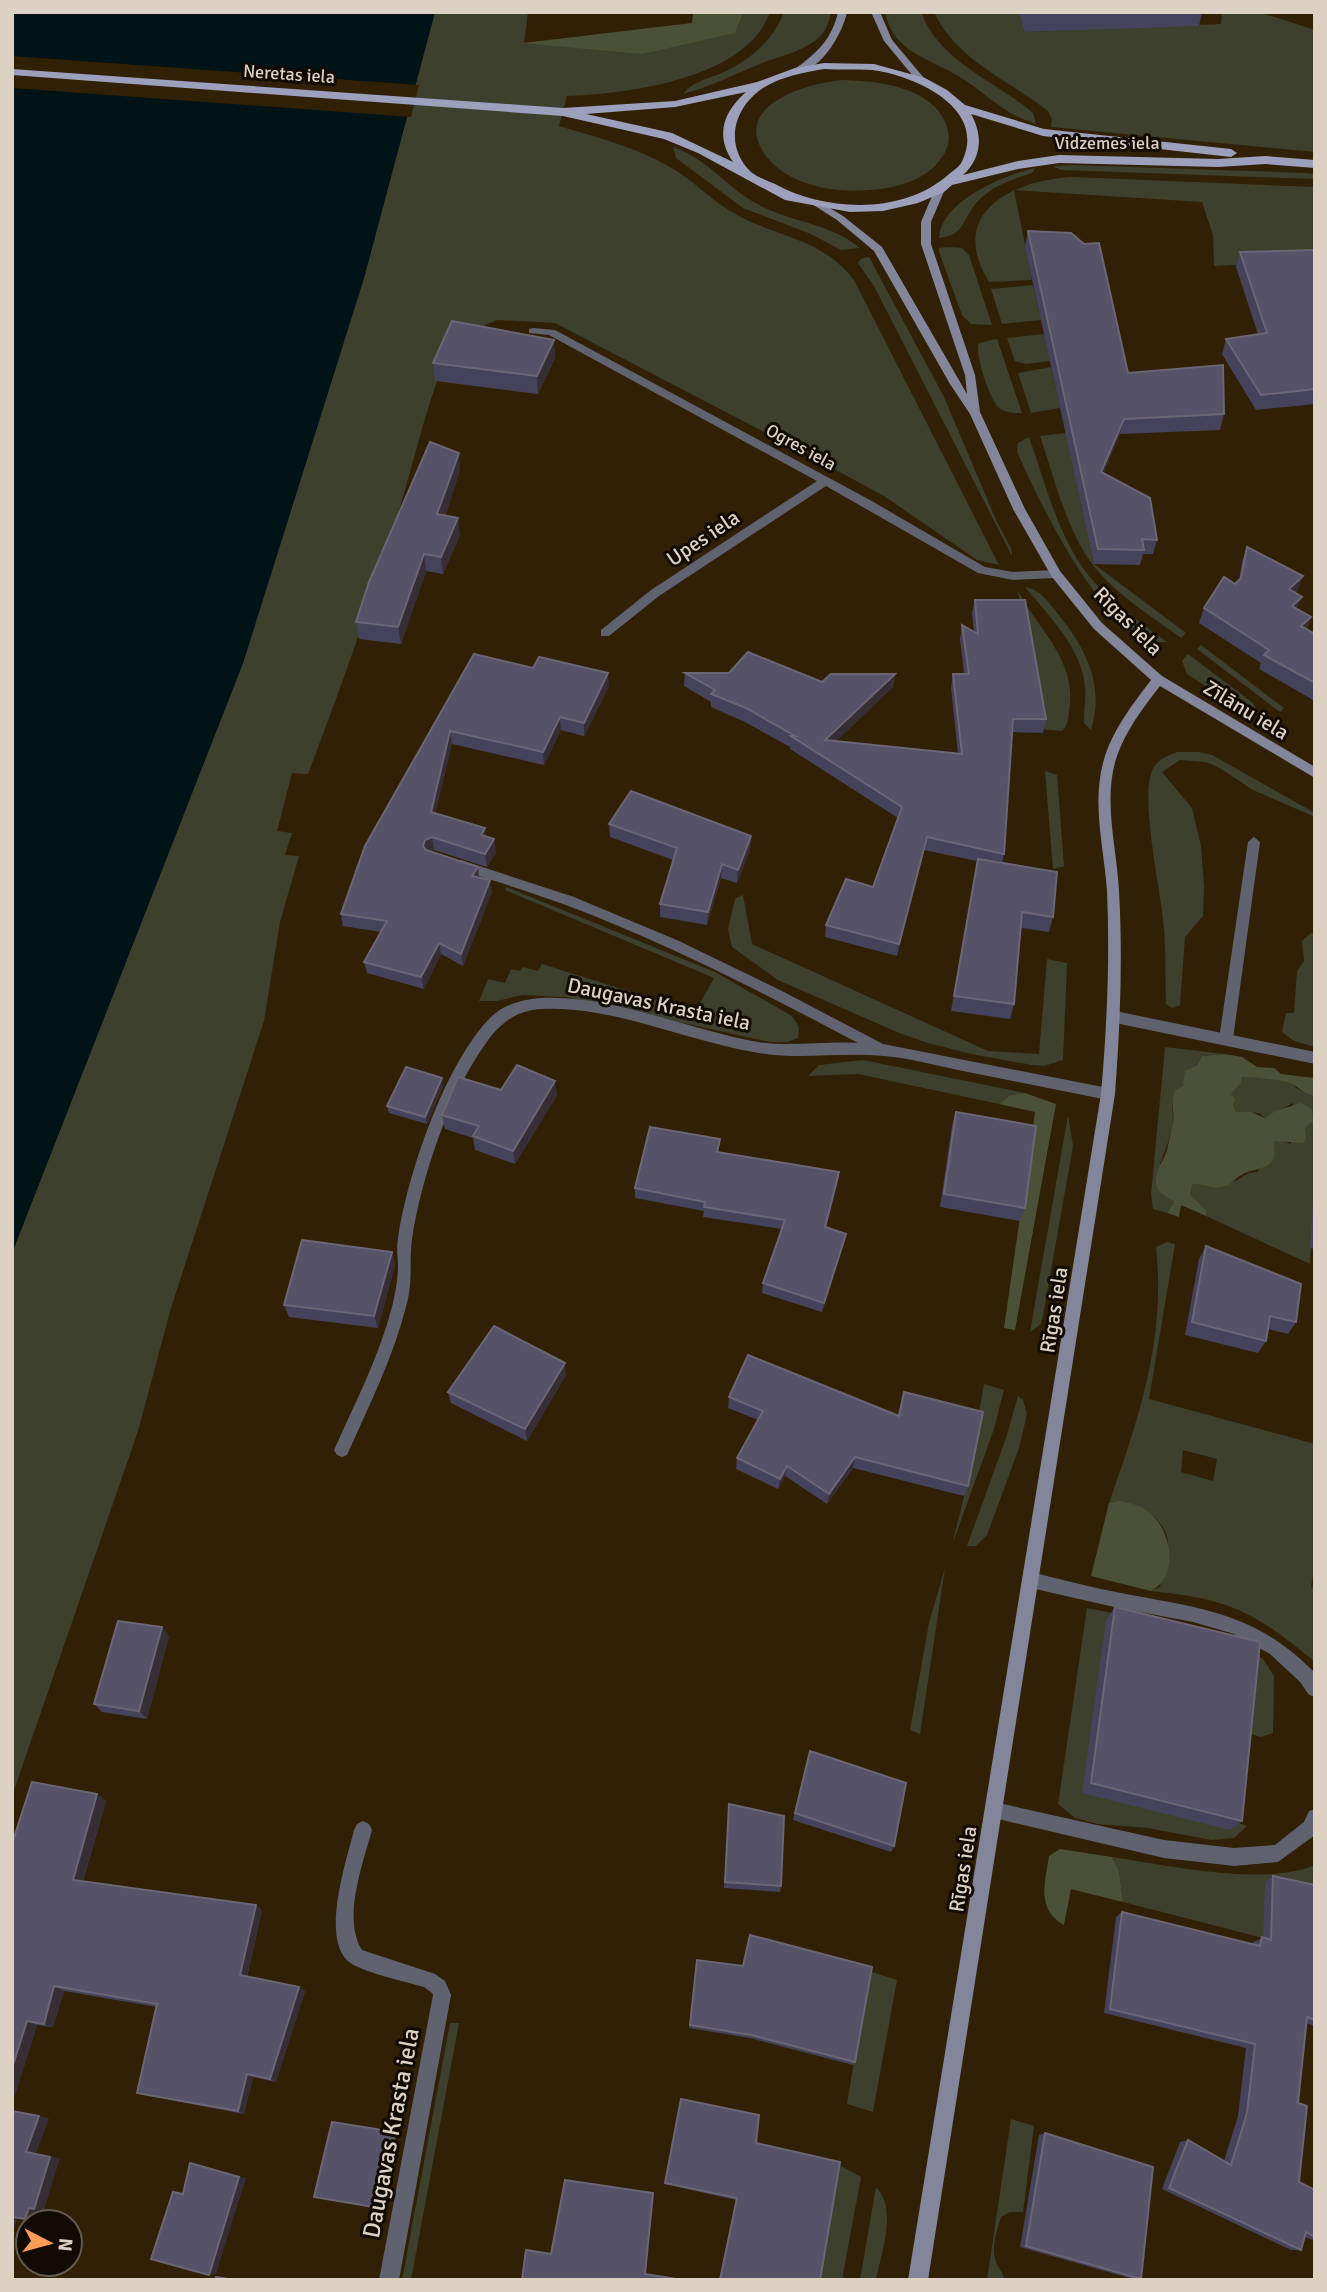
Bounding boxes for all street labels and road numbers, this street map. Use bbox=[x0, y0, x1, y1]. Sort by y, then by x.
street label: Neretas iela bbox=[242, 60, 336, 88]
street label: Vidzemes iela bbox=[1054, 132, 1160, 154]
street label: Ogres iela bbox=[762, 419, 840, 475]
street label: Upes iela bbox=[662, 504, 744, 572]
street label: Rīgas iela bbox=[1088, 581, 1168, 661]
street label: Zīlānu iela bbox=[1199, 674, 1293, 746]
street label: Daugavas Krasta iela bbox=[565, 972, 753, 1036]
street label: Rīgas iela bbox=[1034, 1265, 1074, 1355]
street label: Rīgas iela bbox=[943, 1824, 983, 1914]
street label: Daugavas Krasta iela bbox=[356, 2026, 426, 2240]

